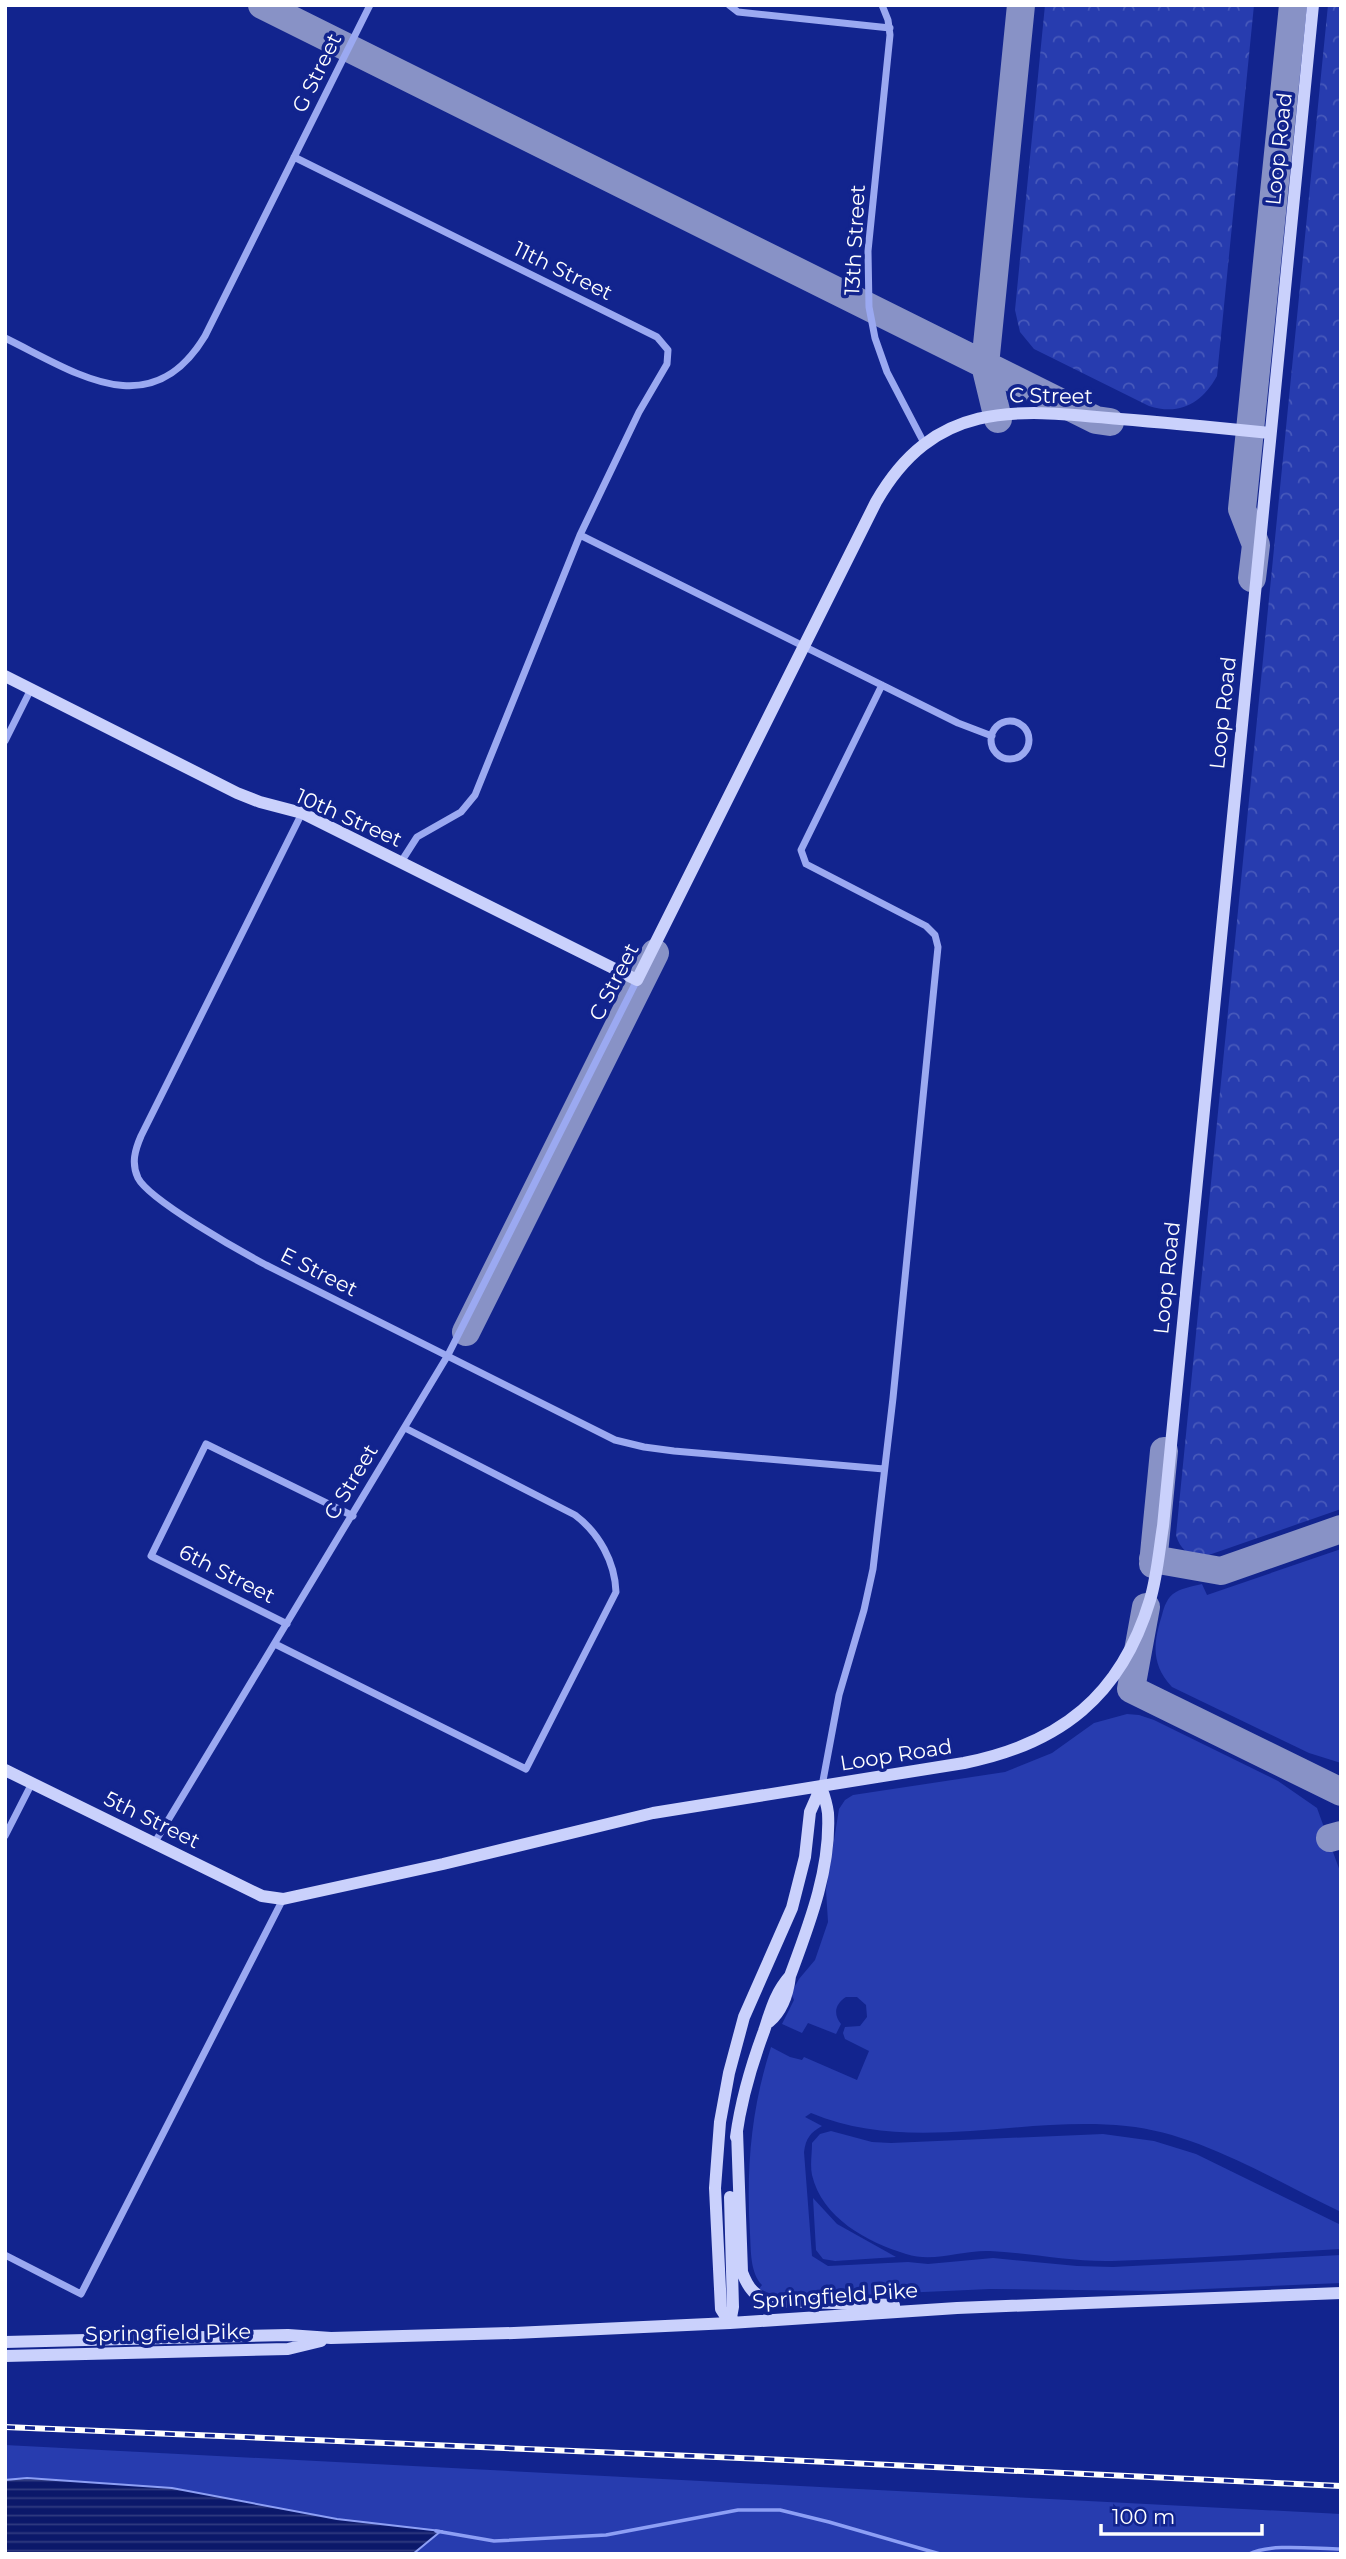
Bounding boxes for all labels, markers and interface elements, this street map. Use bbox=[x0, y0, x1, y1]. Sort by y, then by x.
street label: G Street bbox=[287, 29, 346, 117]
street label: Loop Road bbox=[1260, 91, 1297, 207]
street label: 13th Street bbox=[839, 184, 870, 296]
street label: 11th Street bbox=[510, 236, 617, 305]
street label: C Street bbox=[1009, 382, 1093, 409]
street label: Loop Road bbox=[1204, 655, 1241, 771]
street label: 10th Street bbox=[292, 783, 406, 852]
street label: C Street bbox=[583, 939, 644, 1025]
street label: Loop Road bbox=[1148, 1220, 1185, 1336]
street label: E Street bbox=[277, 1242, 362, 1302]
street label: C Street bbox=[318, 1439, 383, 1524]
street label: 6th Street bbox=[175, 1539, 279, 1608]
street label: Loop Road bbox=[838, 1733, 954, 1776]
street label: 5th Street bbox=[100, 1786, 204, 1853]
street label: Springfield Pike bbox=[751, 2277, 919, 2314]
street label: Springfield Pike bbox=[85, 2319, 251, 2346]
scale bar bbox=[1101, 2492, 1262, 2536]
text: 100 m bbox=[1112, 2504, 1175, 2529]

